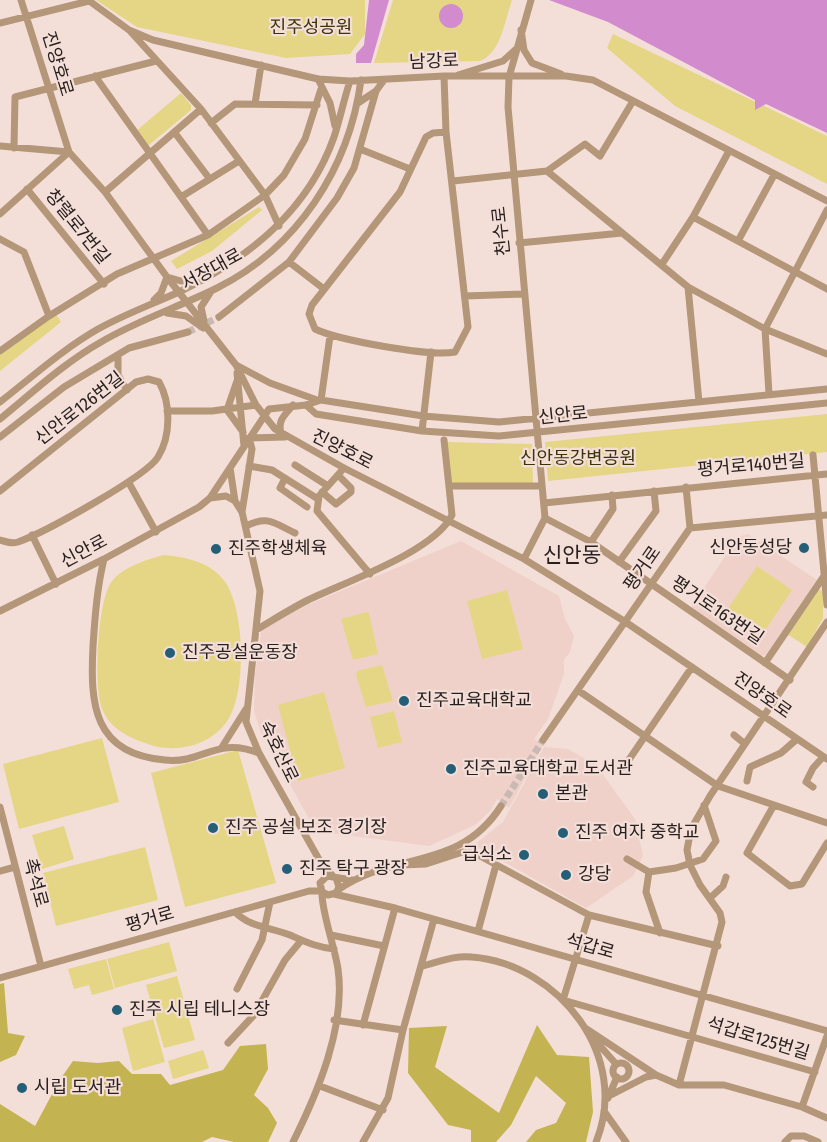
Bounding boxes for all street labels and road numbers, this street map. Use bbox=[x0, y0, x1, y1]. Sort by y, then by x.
street label: 진양호로 bbox=[37, 29, 77, 99]
street label: 남강로 bbox=[409, 50, 459, 74]
street label: 창렬로7번길 bbox=[40, 185, 114, 269]
street label: 천수로 bbox=[489, 205, 515, 257]
street label: 서장대로 bbox=[178, 244, 246, 296]
street label: 신안로126번길 bbox=[31, 368, 129, 450]
street label: 신안로 bbox=[537, 403, 589, 429]
street label: 진양호로 bbox=[308, 425, 376, 475]
street label: 평거로140번길 bbox=[696, 451, 806, 481]
street label: 신안로 bbox=[57, 531, 111, 573]
street label: 평거로 bbox=[620, 542, 666, 596]
street label: 평거로163번길 bbox=[667, 572, 767, 650]
street label: 진양호로 bbox=[729, 668, 795, 724]
street label: 숙호산로 bbox=[254, 717, 302, 787]
street label: 촉석로 bbox=[18, 856, 52, 910]
street label: 평거로 bbox=[123, 903, 177, 937]
street label: 석갑로 bbox=[563, 930, 617, 964]
street label: 석갑로125번길 bbox=[704, 1013, 812, 1065]

